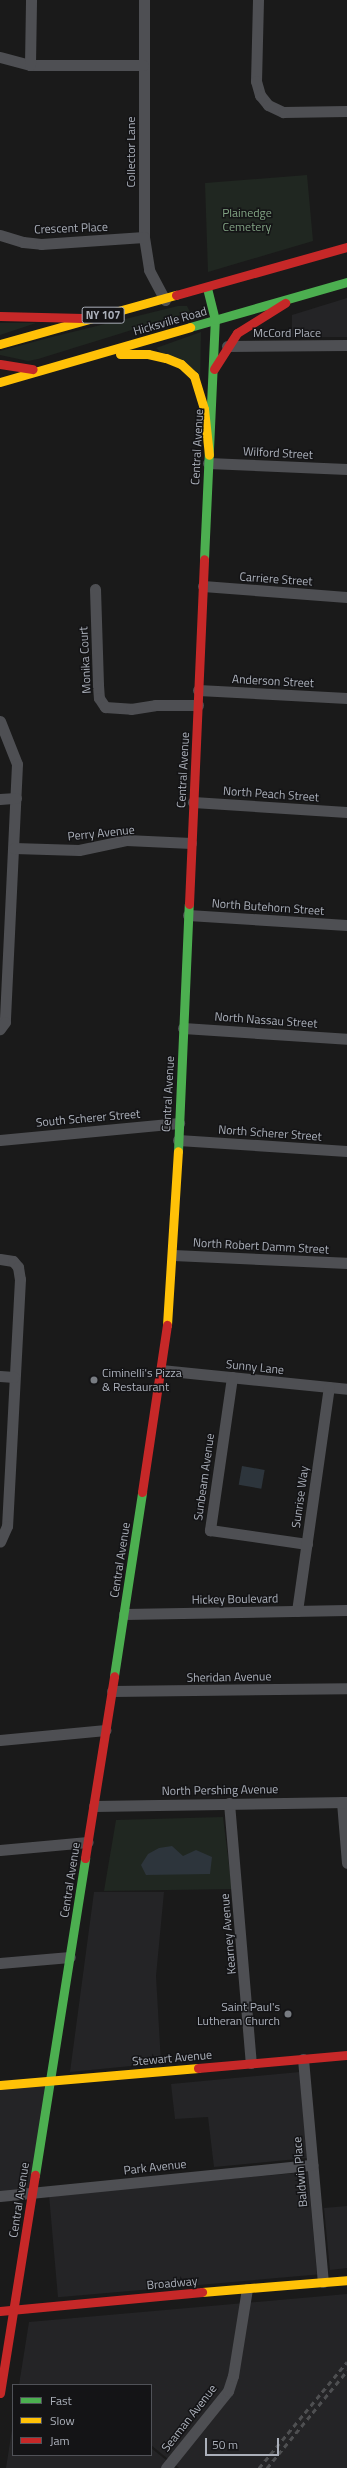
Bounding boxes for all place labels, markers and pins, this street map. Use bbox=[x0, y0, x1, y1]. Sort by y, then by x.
place label: Ciminelli's Pizza & Restaurant bbox=[102, 1366, 182, 1394]
marker: Ciminelli's Pizza & Restaurant bbox=[89, 1375, 99, 1385]
place label: Saint Paul's Lutheran Church bbox=[197, 2000, 280, 2028]
marker: Saint Paul's Lutheran Church bbox=[283, 2009, 293, 2019]

